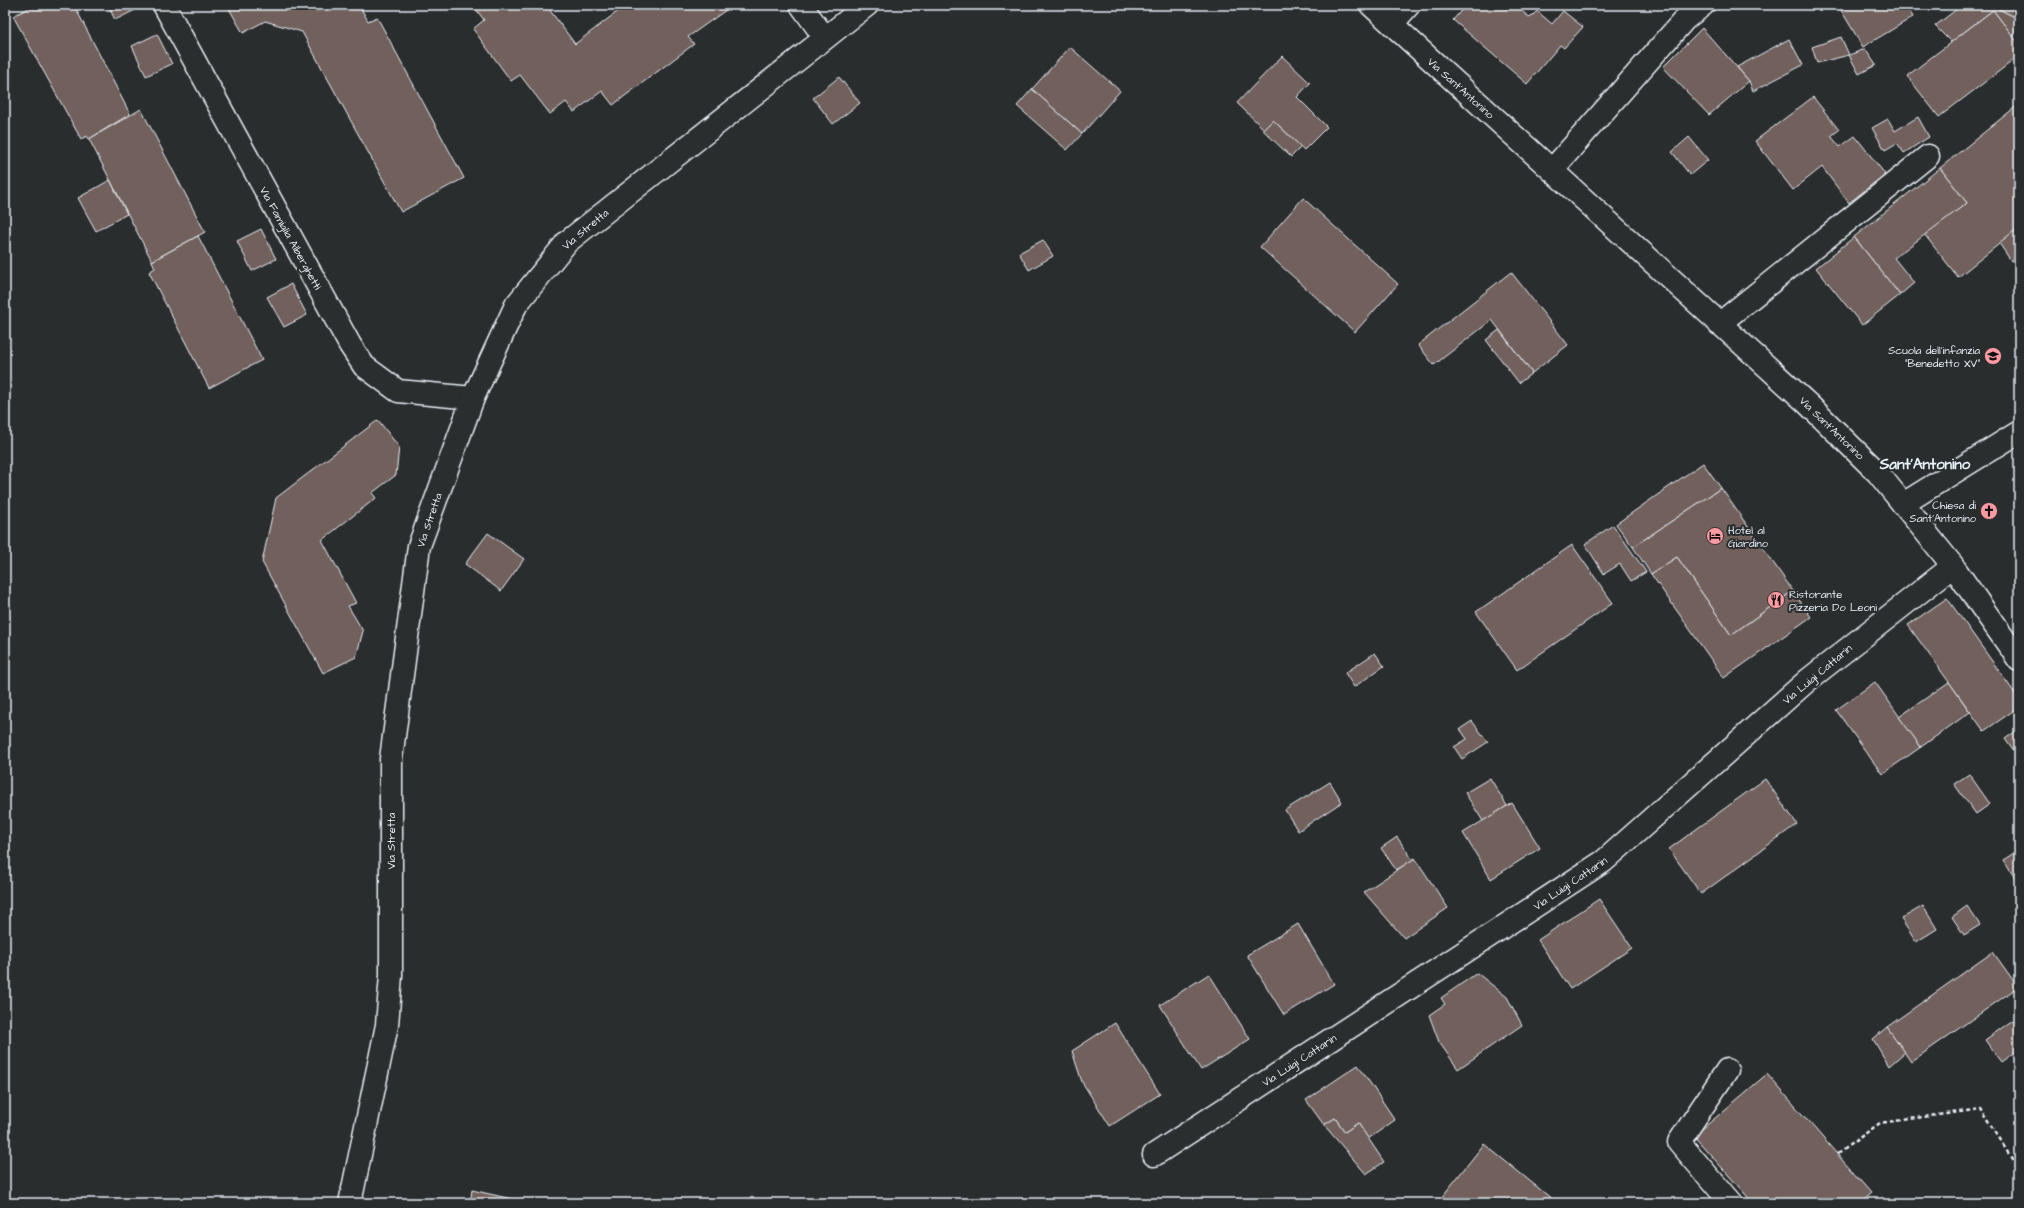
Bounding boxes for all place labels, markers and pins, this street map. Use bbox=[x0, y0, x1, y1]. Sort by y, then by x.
place label: Scuola dell'infanzia "Benedetto XV" bbox=[1888, 343, 1980, 371]
school or university icon: Scuola dell'infanzia "Benedetto XV" bbox=[1983, 346, 2003, 366]
place label: Chiesa di Sant'Antonino bbox=[1910, 498, 1977, 526]
church icon: Chiesa di Sant'Antonino bbox=[1979, 501, 1999, 521]
place label: Hotel al Giardino bbox=[1728, 523, 1769, 551]
hotel icon: Hotel al Giardino bbox=[1705, 526, 1725, 546]
place label: Ristorante Pizzeria Do Leoni bbox=[1789, 587, 1877, 615]
restaurant icon: Ristorante Pizzeria Do Leoni bbox=[1766, 590, 1786, 610]

